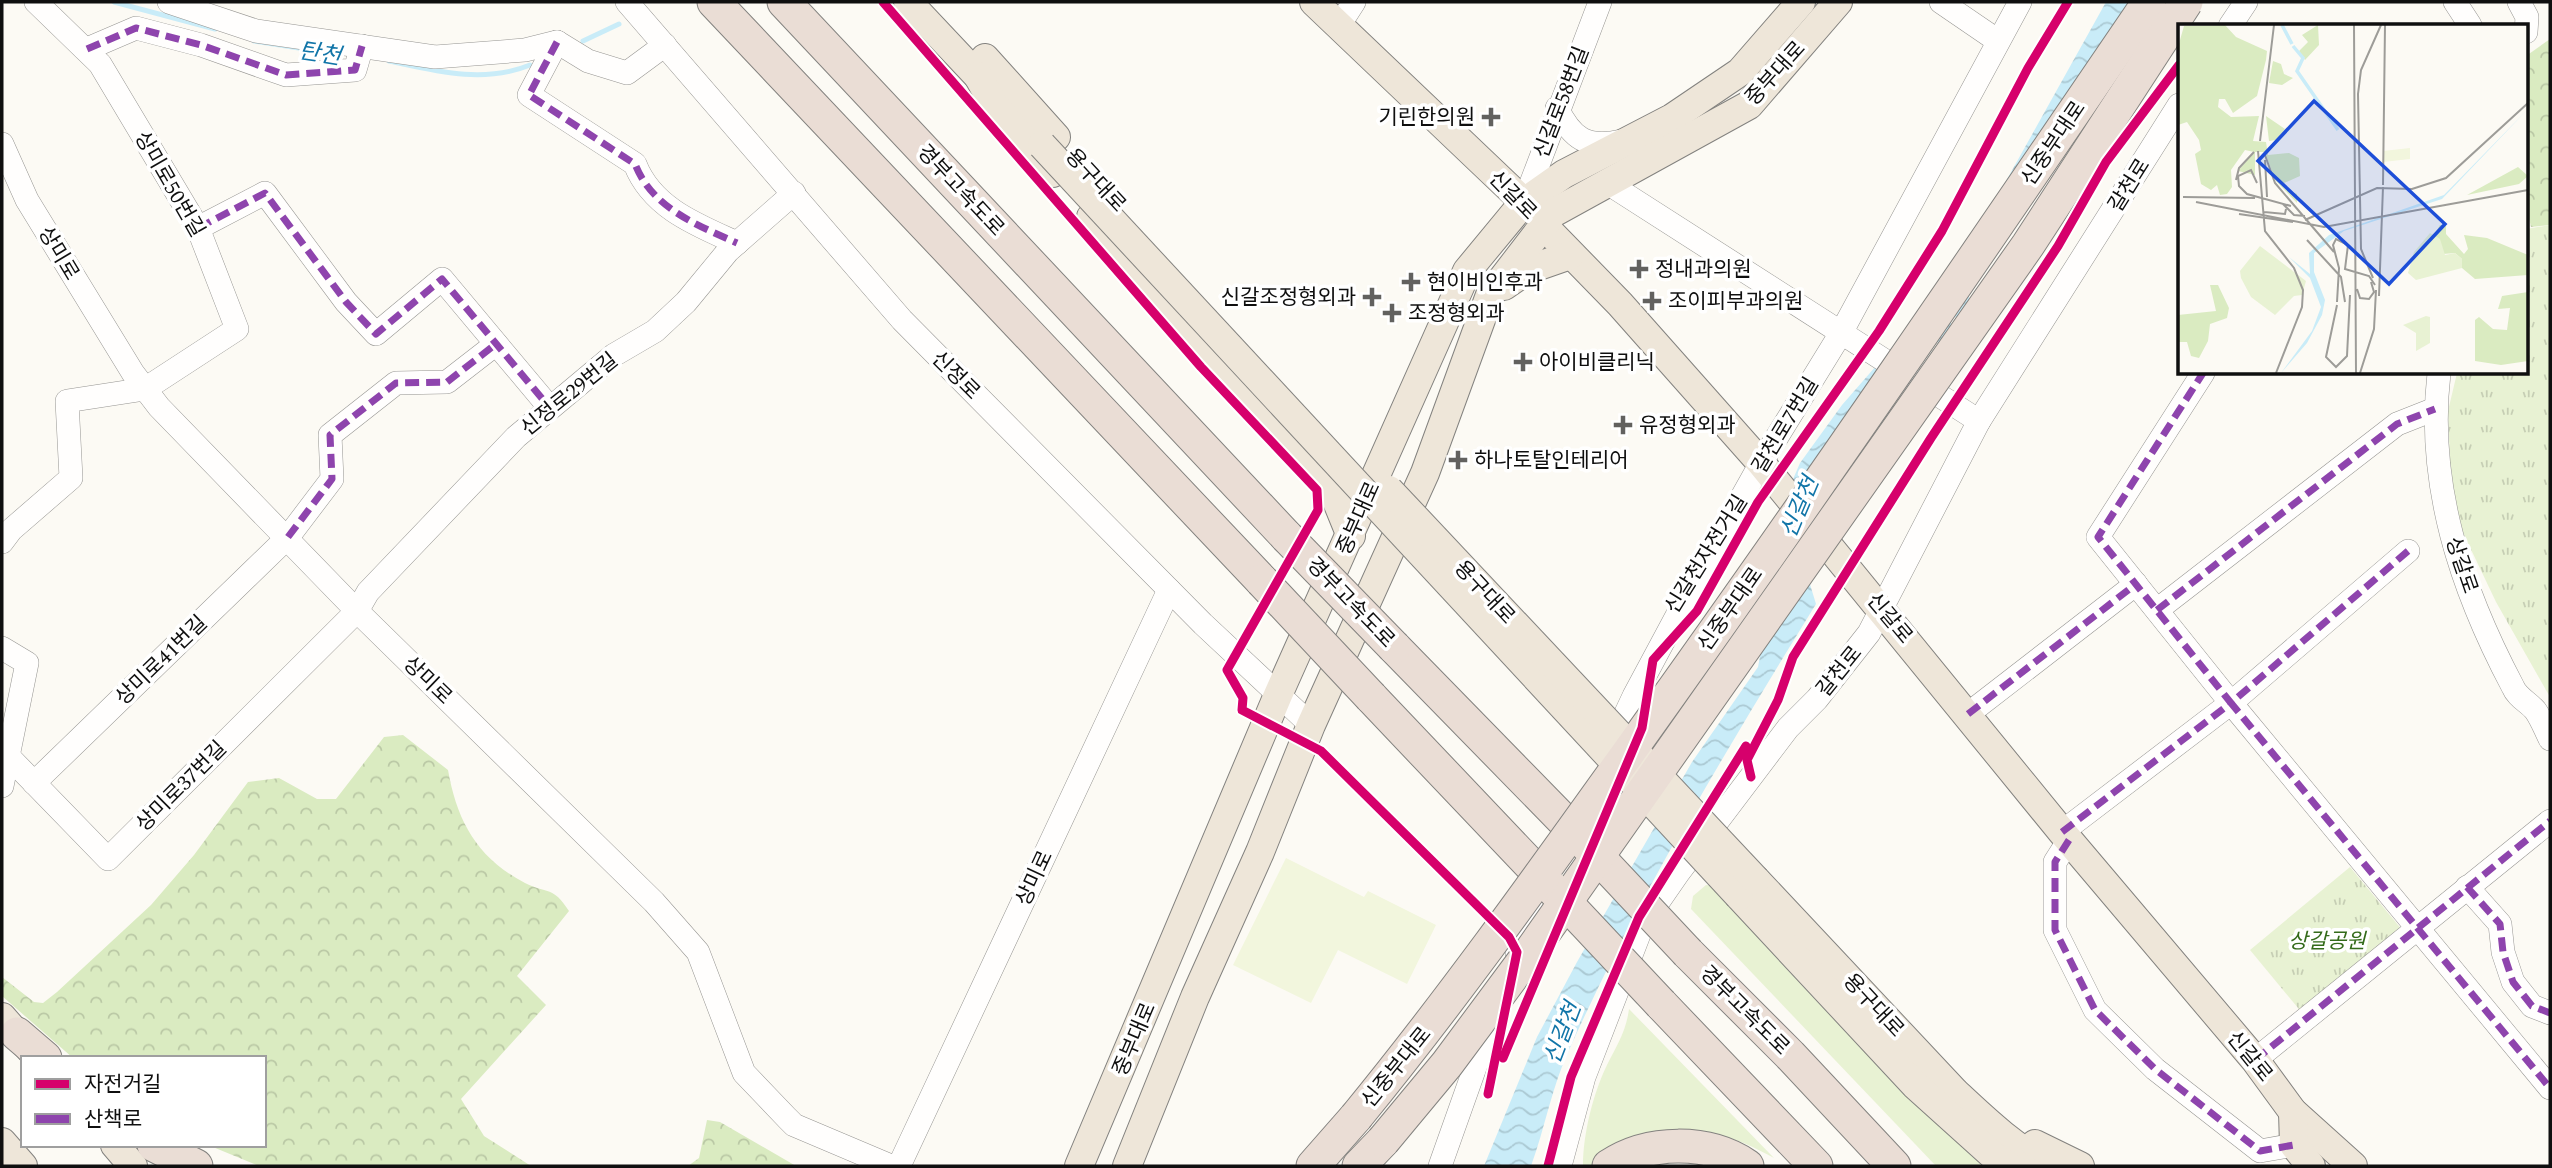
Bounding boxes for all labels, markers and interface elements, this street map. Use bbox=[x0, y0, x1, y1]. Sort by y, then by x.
inset map bbox=[2178, 24, 2528, 374]
water label: 탄천 bbox=[296, 34, 346, 76]
street label: 중부대로 bbox=[1738, 34, 1813, 113]
street label: 신갈로58번길 bbox=[1526, 42, 1598, 163]
street label: 신중부대로 bbox=[2014, 95, 2094, 193]
place label: 기린한의원 bbox=[1378, 102, 1475, 134]
marker: 기린한의원 bbox=[1481, 107, 1501, 127]
street label: 상미로50번길 bbox=[126, 126, 212, 243]
street label: 경부고속도로 bbox=[909, 137, 1011, 244]
street label: 용구대로 bbox=[1057, 142, 1133, 220]
street label: 갈천로 bbox=[2101, 152, 2159, 219]
street label: 신갈로 bbox=[1481, 164, 1544, 228]
street label: 상미로 bbox=[30, 220, 87, 287]
place label: 정내과의원 bbox=[1655, 254, 1752, 286]
marker: 정내과의원 bbox=[1629, 259, 1649, 279]
place label: 현이비인후과 bbox=[1427, 267, 1543, 299]
marker: 현이비인후과 bbox=[1401, 272, 1421, 292]
place label: 신갈조정형외과 bbox=[1221, 282, 1356, 314]
place label: 조이피부과의원 bbox=[1668, 286, 1803, 318]
marker: 신갈조정형외과 bbox=[1362, 287, 1382, 307]
marker: 조이피부과의원 bbox=[1642, 291, 1662, 311]
place label: 조정형외과 bbox=[1408, 298, 1505, 330]
marker: 조정형외과 bbox=[1382, 303, 1402, 323]
street label: 신정로 bbox=[923, 344, 987, 408]
street label: 신정로29번길 bbox=[514, 345, 625, 444]
place label: 아이비클리닉 bbox=[1539, 347, 1655, 379]
marker: 아이비클리닉 bbox=[1513, 352, 1533, 372]
street label: 갈천로7번길 bbox=[1745, 371, 1827, 480]
place label: 유정형외과 bbox=[1639, 410, 1736, 442]
marker: 유정형외과 bbox=[1613, 415, 1633, 435]
place label: 하나토탈인테리어 bbox=[1474, 445, 1629, 477]
marker: 하나토탈인테리어 bbox=[1448, 450, 1468, 470]
water label: 신갈천 bbox=[1772, 469, 1830, 544]
street label: 중부대로 bbox=[1329, 477, 1389, 560]
street label: 신갈천자전거길 bbox=[1657, 489, 1756, 620]
street label: 상갈로 bbox=[2436, 533, 2486, 598]
street label: 경부고속도로 bbox=[1299, 550, 1402, 656]
street label: 용구대로 bbox=[1446, 554, 1522, 632]
street label: 신중부대로 bbox=[1690, 561, 1772, 658]
street label: 신갈로 bbox=[1858, 586, 1920, 651]
street label: 상미로41번길 bbox=[108, 608, 215, 713]
street label: 갈천로 bbox=[1809, 639, 1870, 704]
street label: 상미로 bbox=[395, 649, 459, 712]
street label: 상미로37번길 bbox=[129, 734, 235, 840]
street label: 상미로 bbox=[1008, 845, 1062, 911]
park label: 상갈공원 bbox=[2288, 926, 2367, 958]
street label: 경부고속도로 bbox=[1692, 958, 1797, 1063]
street label: 용구대로 bbox=[1835, 967, 1911, 1045]
water label: 신갈천 bbox=[1536, 995, 1592, 1069]
street label: 중부대로 bbox=[1105, 998, 1165, 1081]
street label: 신중부대로 bbox=[1354, 1020, 1440, 1115]
street label: 신갈로 bbox=[2219, 1024, 2280, 1089]
legend bbox=[21, 1056, 266, 1147]
text: 자전거길 bbox=[84, 1069, 161, 1101]
text: 산책로 bbox=[84, 1104, 142, 1136]

